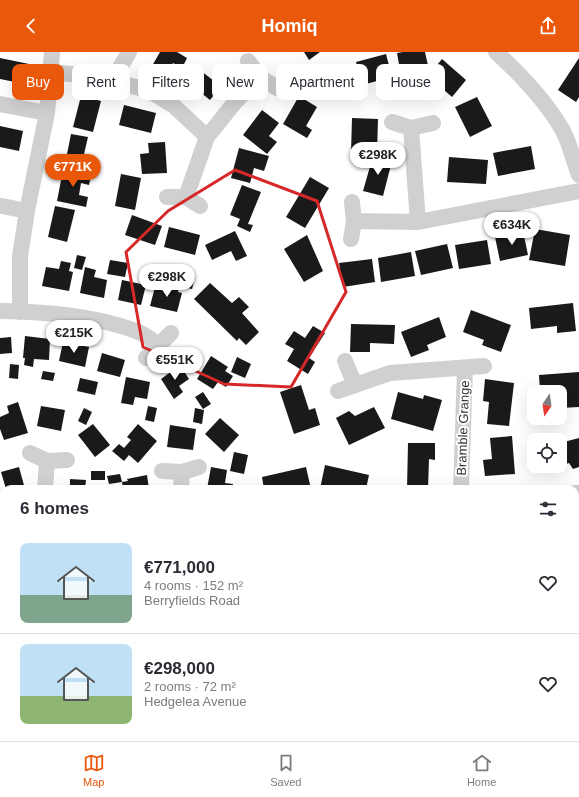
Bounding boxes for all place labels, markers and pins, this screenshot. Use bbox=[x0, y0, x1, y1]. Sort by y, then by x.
pin: €298K bbox=[350, 142, 406, 176]
pin: €771K bbox=[45, 154, 101, 188]
pin: €634K bbox=[484, 212, 540, 246]
pin: €298K bbox=[139, 264, 195, 298]
pin: €215K bbox=[46, 320, 102, 354]
pin: €551K bbox=[147, 347, 203, 381]

